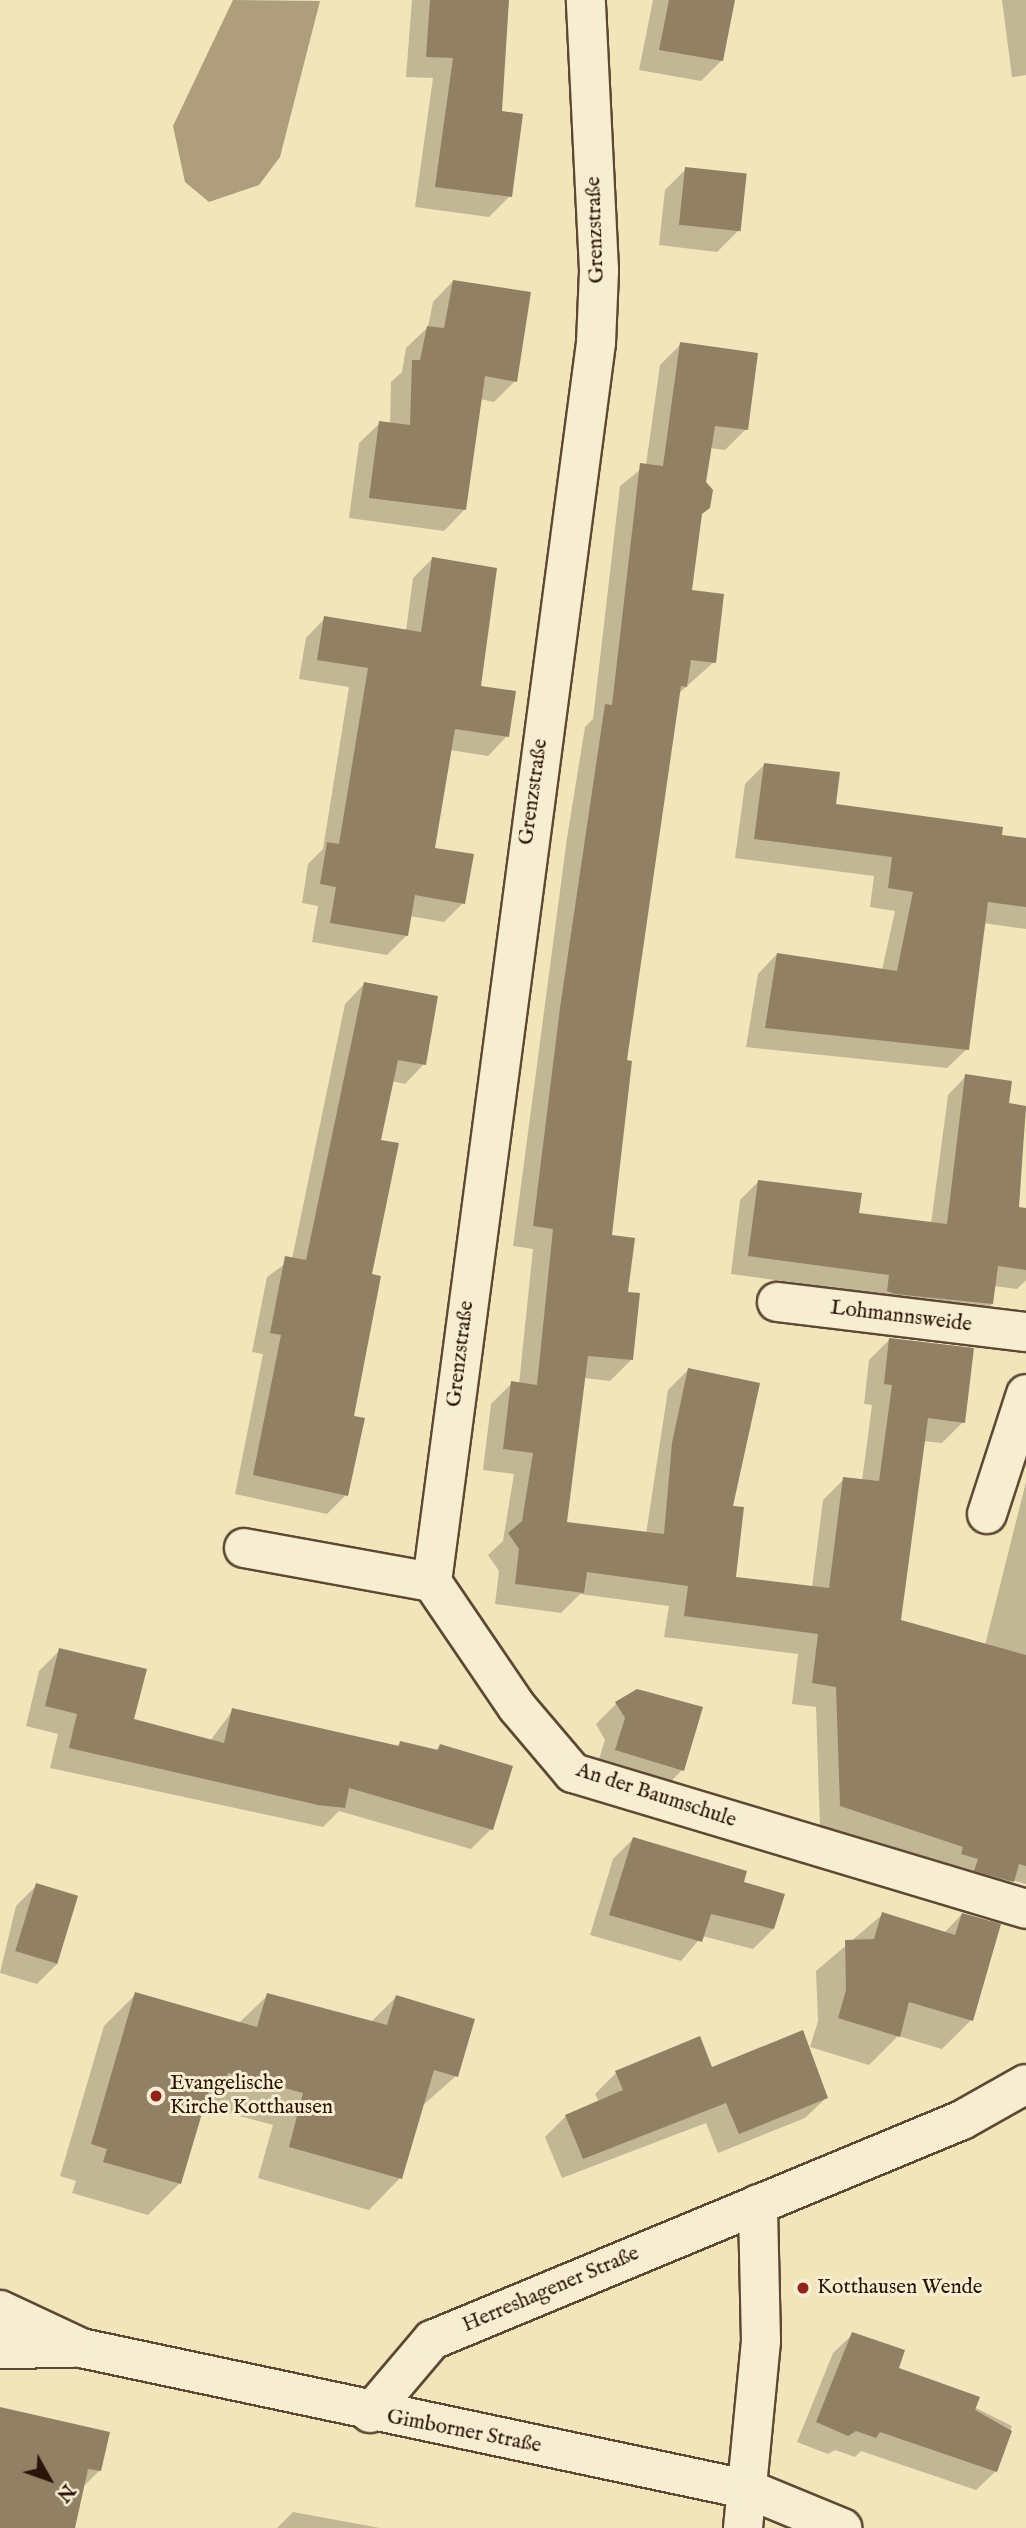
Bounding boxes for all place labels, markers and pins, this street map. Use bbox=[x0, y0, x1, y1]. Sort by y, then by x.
place label: Evangelische Kirche Kotthausen bbox=[170, 2071, 333, 2121]
marker: Evangelische Kirche Kotthausen bbox=[148, 2088, 164, 2104]
place label: Kotthausen Wende bbox=[817, 2275, 982, 2301]
marker: Kotthausen Wende bbox=[795, 2280, 811, 2296]

